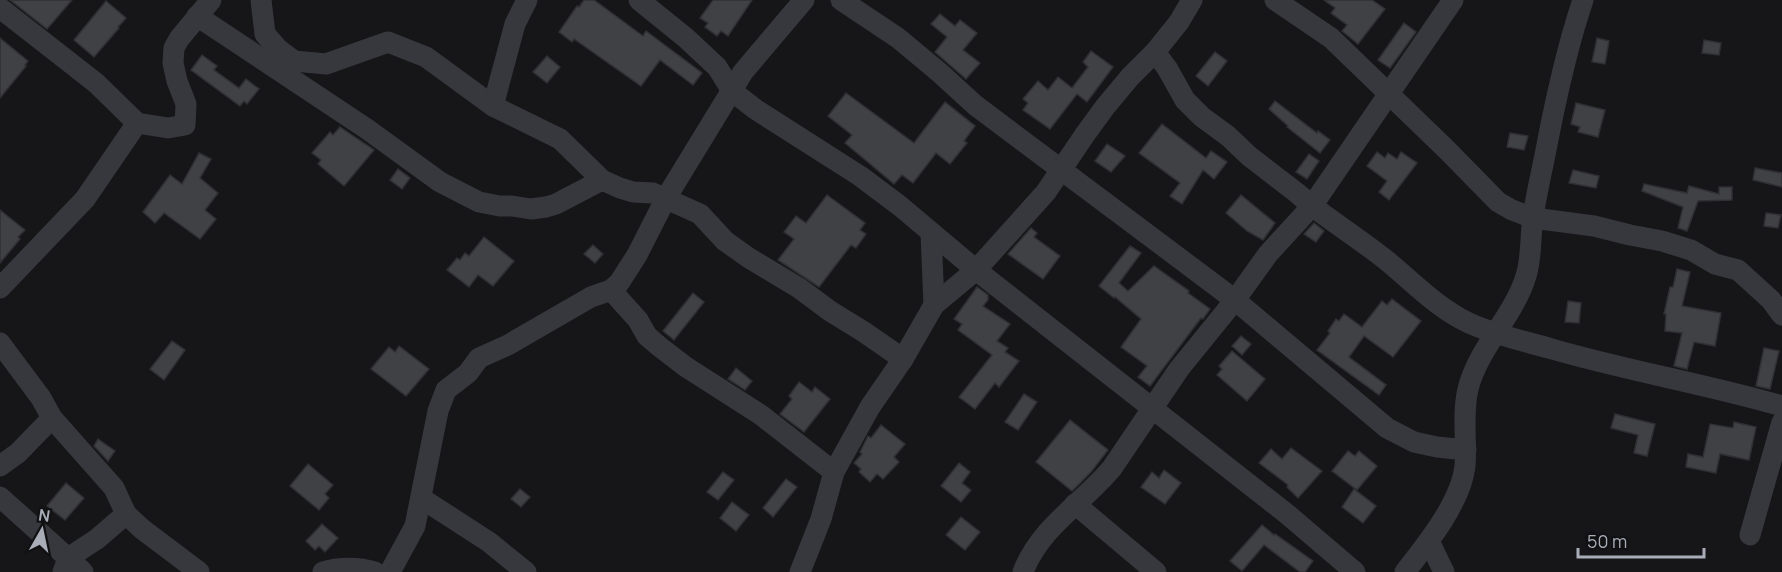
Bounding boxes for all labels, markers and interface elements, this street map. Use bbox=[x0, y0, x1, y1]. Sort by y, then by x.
north arrow bbox=[12, 500, 72, 560]
text: N bbox=[37, 503, 52, 527]
scale bar bbox=[1578, 521, 1704, 559]
text: 50 m bbox=[1587, 529, 1627, 553]

